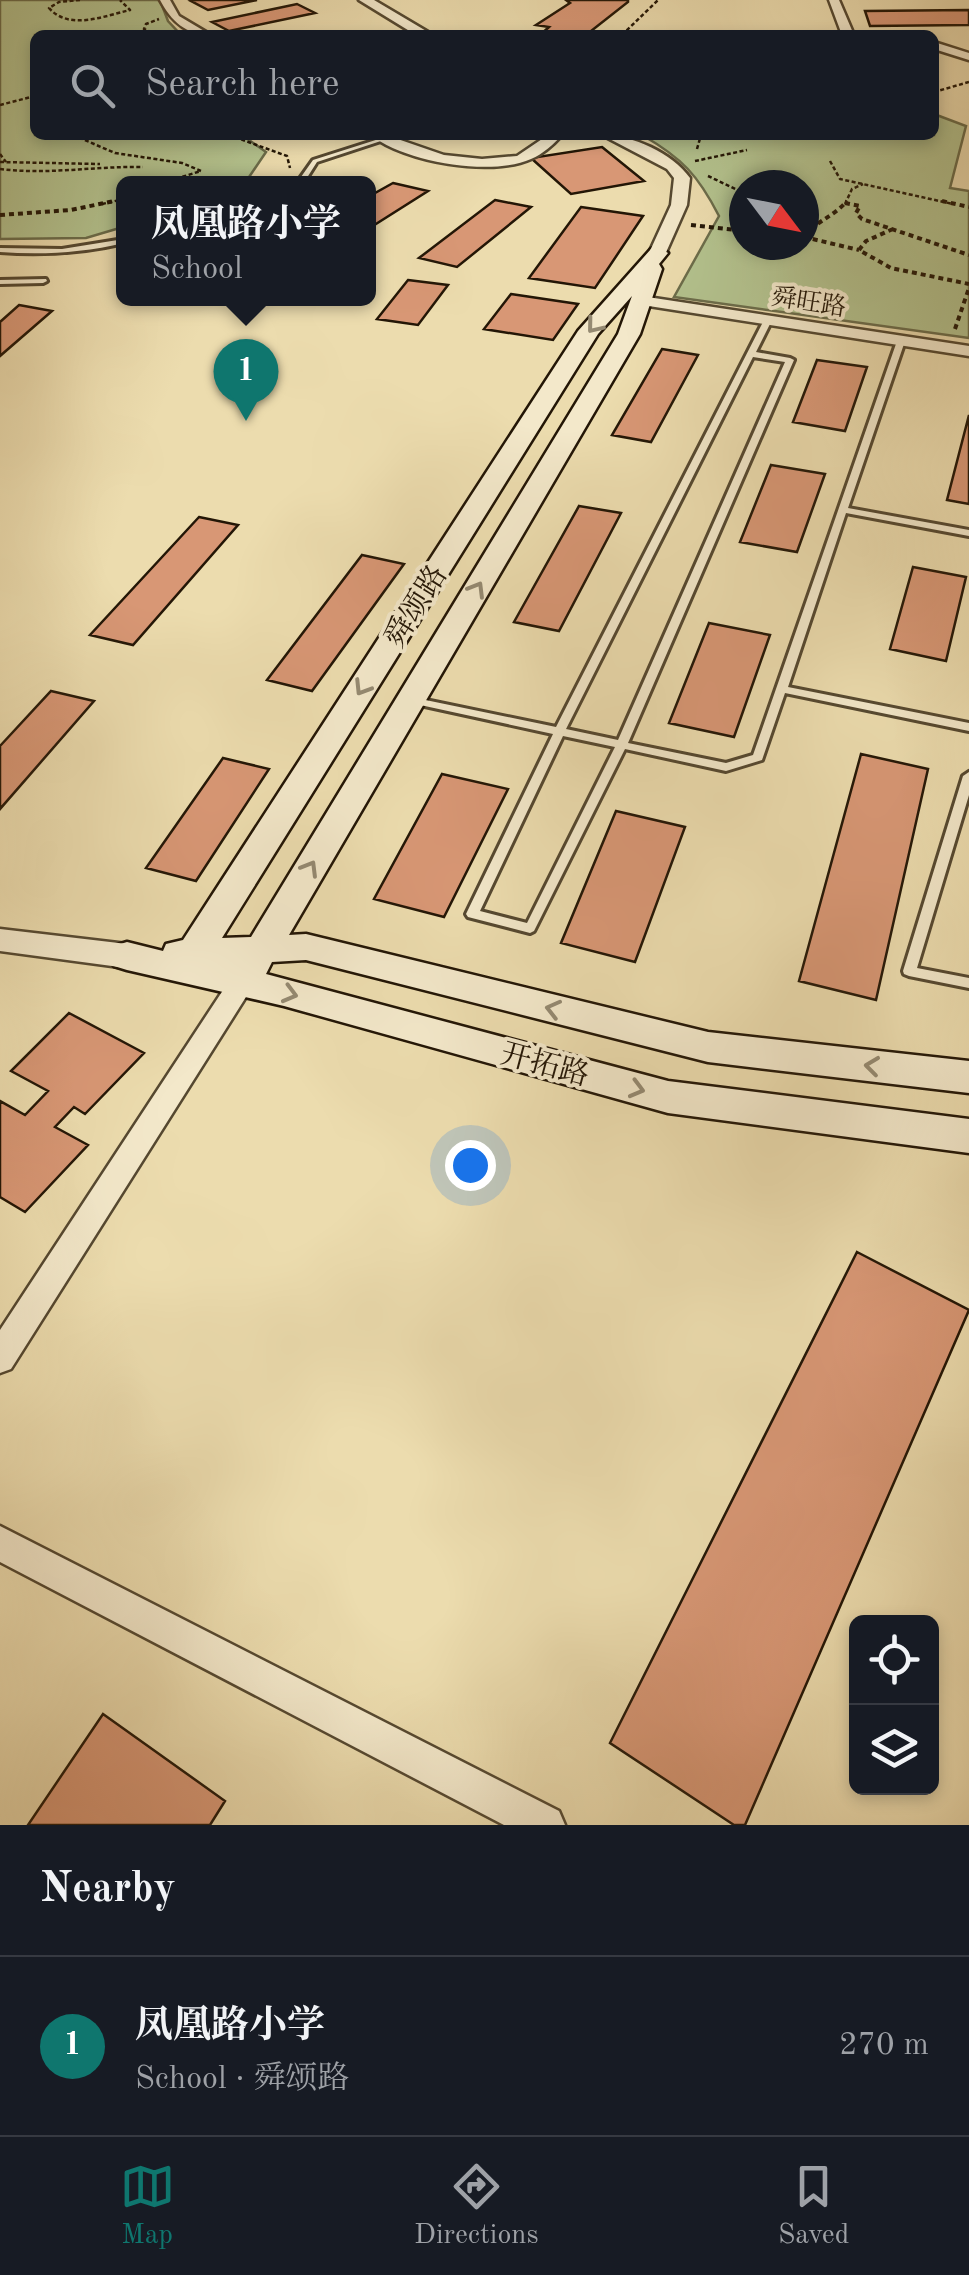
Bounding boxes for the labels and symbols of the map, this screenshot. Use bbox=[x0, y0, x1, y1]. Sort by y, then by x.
north arrow bbox=[729, 170, 819, 260]
street label: 舜旺路 bbox=[770, 283, 848, 322]
one-way arrow bbox=[588, 315, 606, 333]
pin: 1 bbox=[214, 338, 278, 421]
street label: 舜颂路 bbox=[378, 559, 453, 653]
one-way arrow bbox=[465, 582, 484, 600]
one-way arrow bbox=[356, 677, 375, 695]
one-way arrow bbox=[298, 861, 317, 879]
one-way arrow bbox=[281, 982, 298, 1003]
one-way arrow bbox=[545, 1000, 562, 1021]
street label: 开拓路 bbox=[497, 1037, 593, 1092]
one-way arrow bbox=[864, 1056, 880, 1077]
one-way arrow bbox=[628, 1077, 645, 1098]
your location bbox=[445, 1140, 496, 1191]

